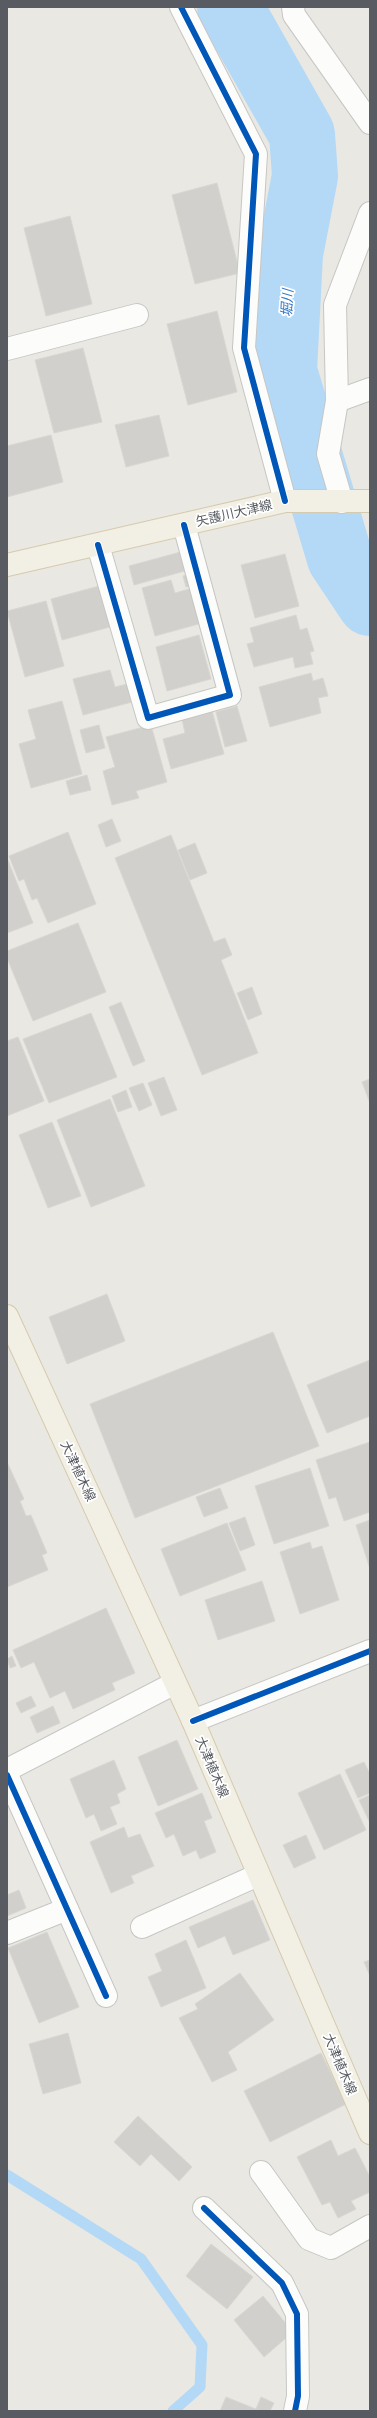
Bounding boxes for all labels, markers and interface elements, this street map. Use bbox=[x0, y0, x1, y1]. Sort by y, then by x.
water label: 堀川 bbox=[278, 287, 296, 317]
street label: 矢護川大津線 bbox=[194, 497, 274, 529]
street label: 大津植木線 bbox=[57, 1438, 99, 1504]
street label: 大津植木線 bbox=[192, 1734, 232, 1800]
street label: 大津植木線 bbox=[320, 2031, 360, 2097]

